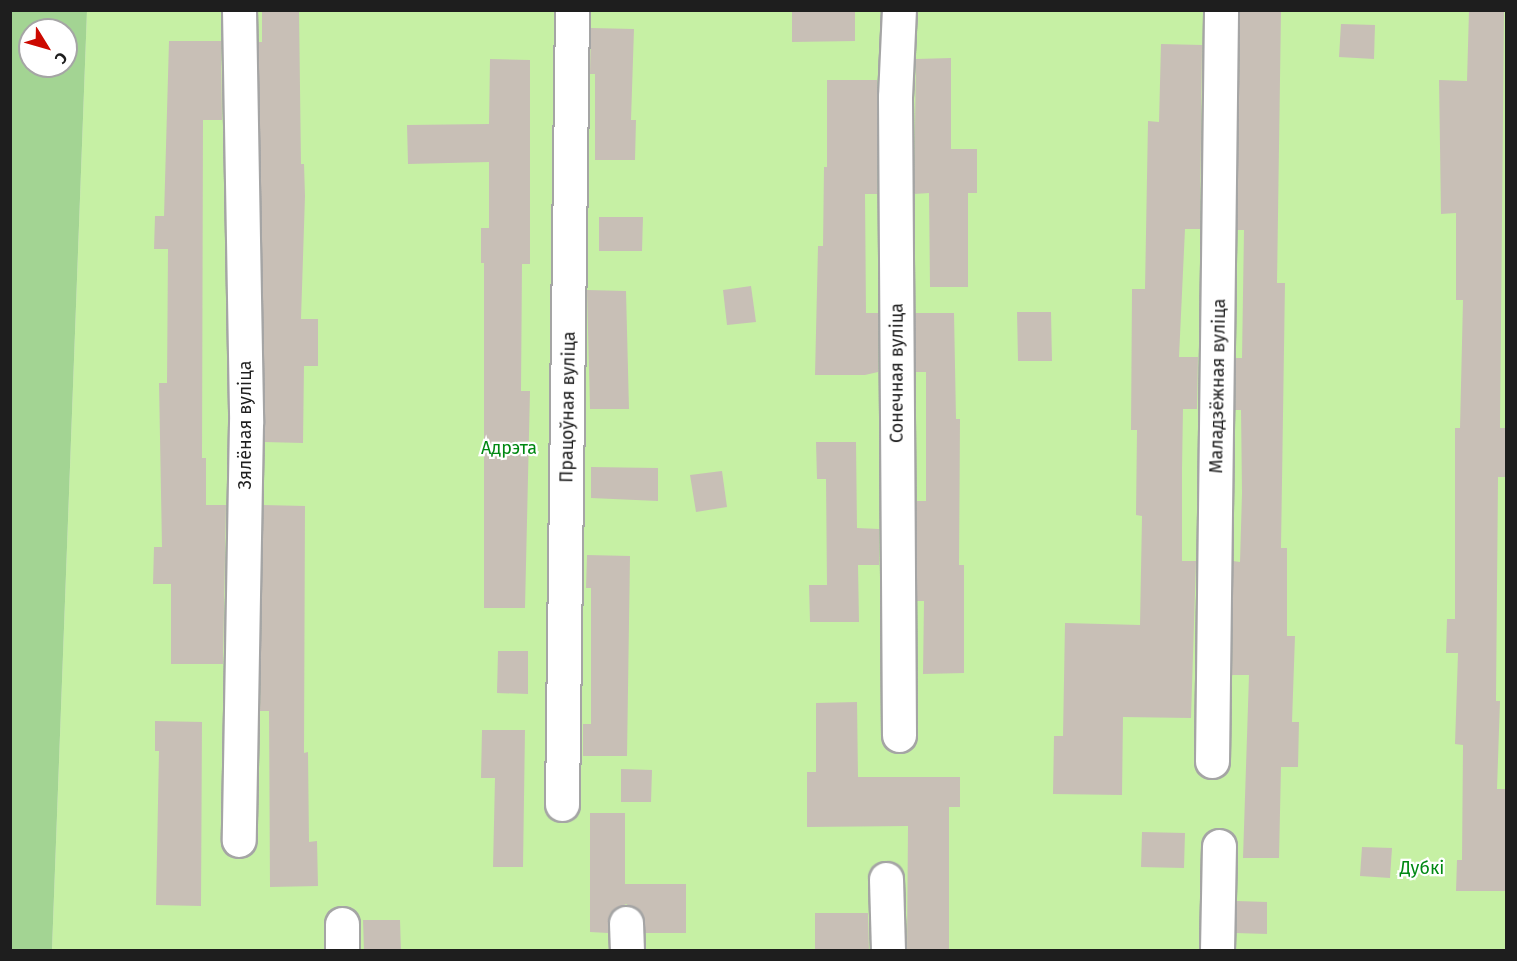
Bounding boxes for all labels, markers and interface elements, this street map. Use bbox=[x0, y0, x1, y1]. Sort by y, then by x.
north arrow bbox=[18, 18, 78, 78]
text: С bbox=[51, 49, 72, 67]
street label: Маладзёжная вуліца bbox=[1206, 298, 1230, 474]
street label: Сонечная вуліца bbox=[886, 303, 908, 443]
street label: Працоўная вуліца bbox=[556, 331, 580, 483]
street label: Зялёная вуліца bbox=[234, 361, 256, 489]
park label: Адрэта bbox=[481, 437, 537, 459]
park label: Дубкі bbox=[1400, 857, 1444, 879]

